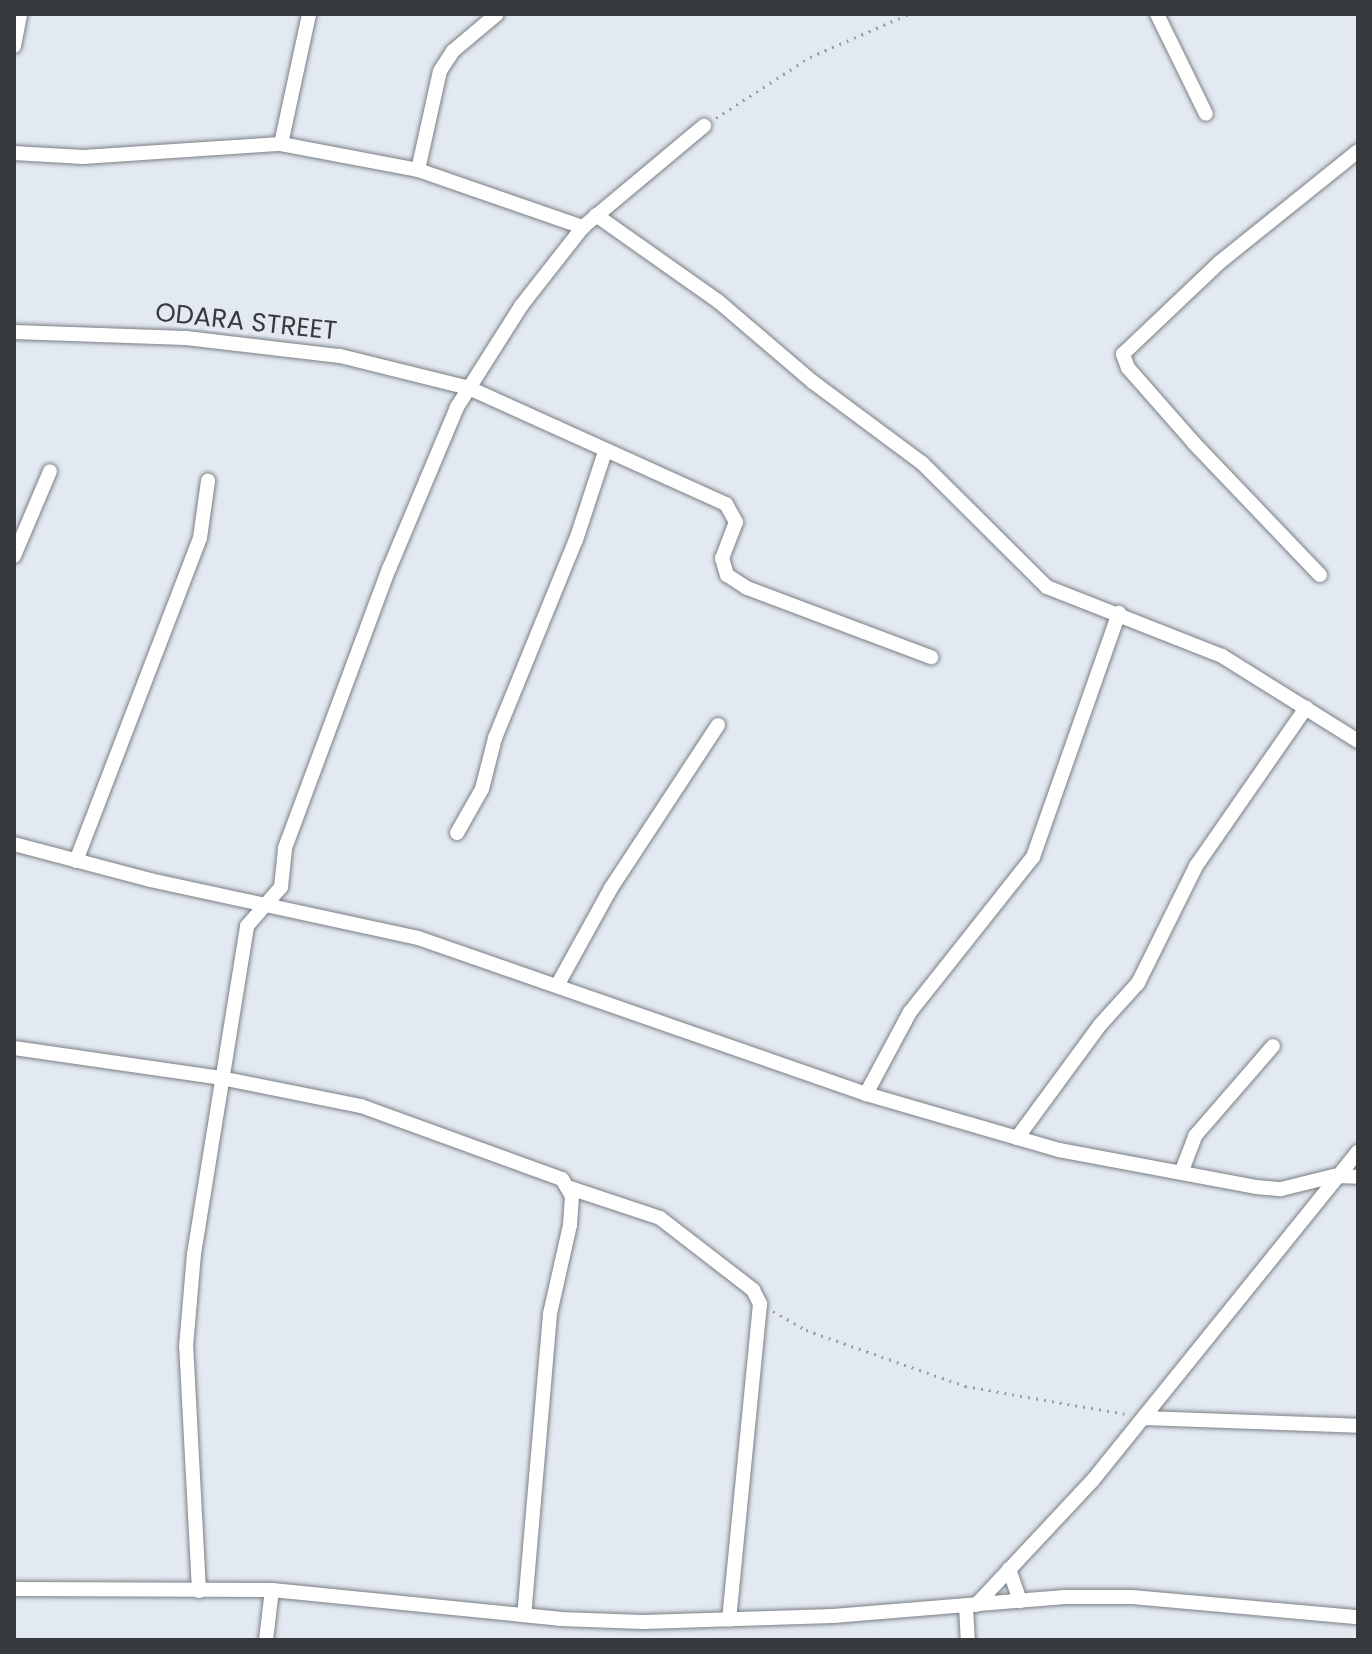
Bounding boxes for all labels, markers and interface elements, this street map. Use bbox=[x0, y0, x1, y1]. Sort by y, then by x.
street label: ODARA STREET bbox=[154, 297, 338, 347]

